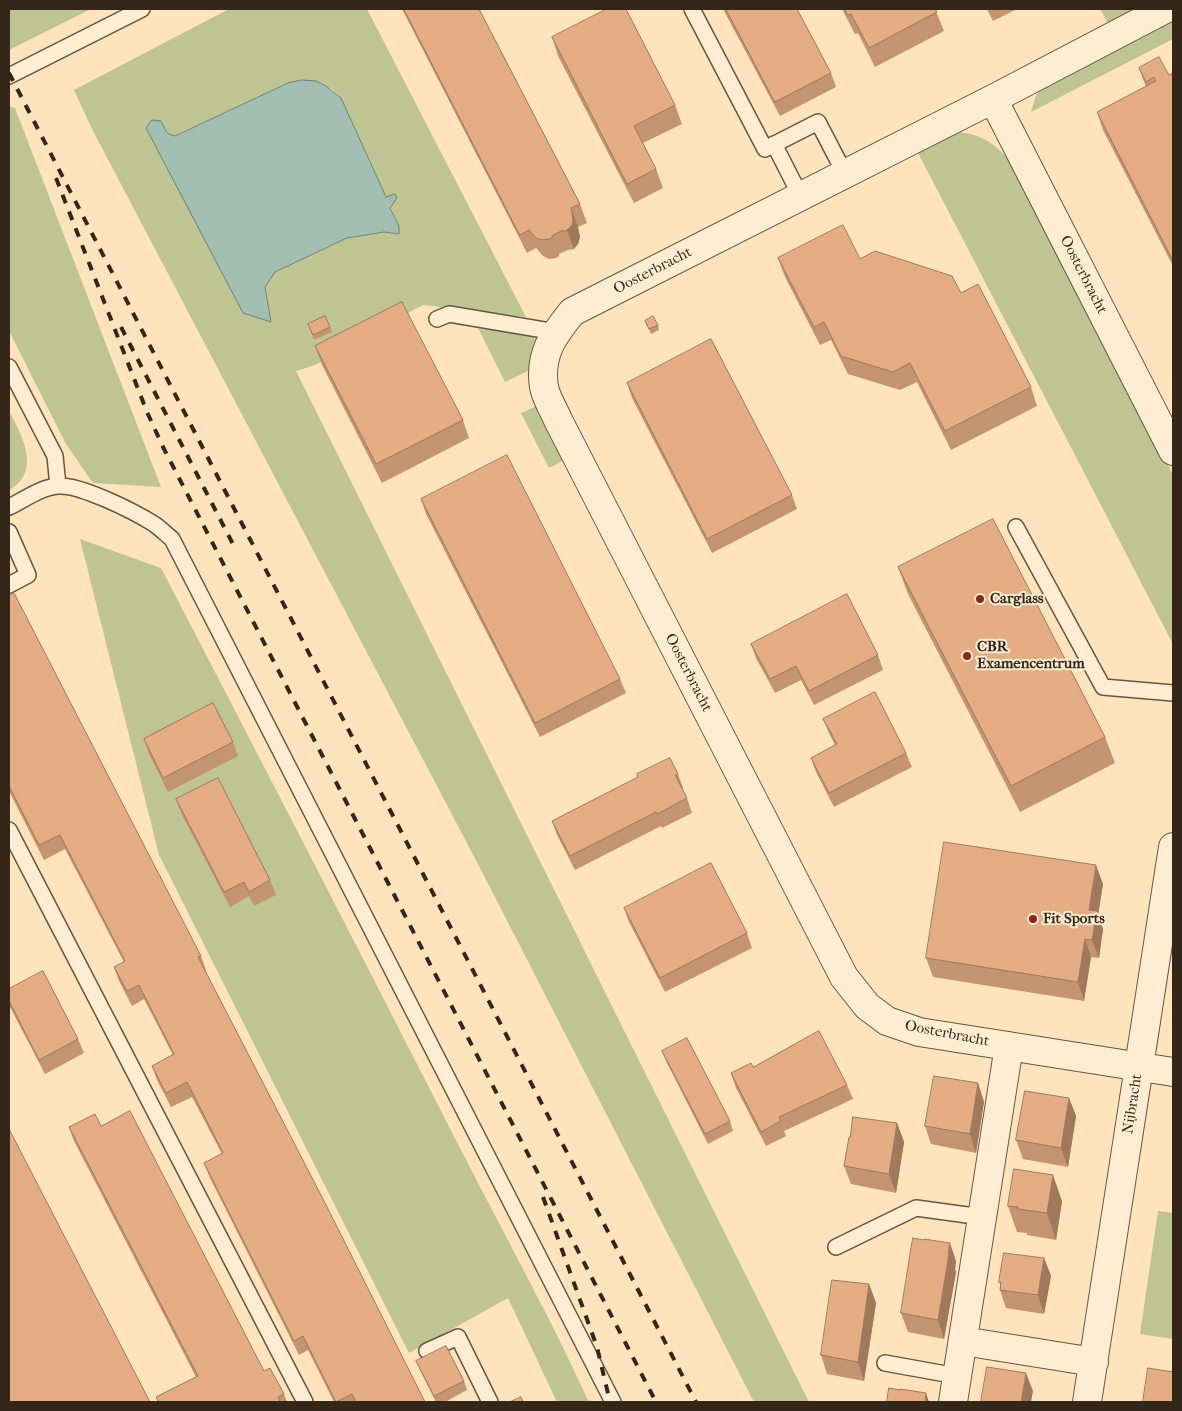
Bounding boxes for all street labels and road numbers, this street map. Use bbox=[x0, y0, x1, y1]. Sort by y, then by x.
street label: Oosterbracht bbox=[1056, 233, 1110, 317]
street label: Oosterbracht bbox=[611, 244, 695, 298]
street label: Oosterbracht bbox=[661, 631, 715, 715]
street label: Oosterbracht bbox=[903, 1017, 991, 1051]
street label: Nijbracht bbox=[1119, 1073, 1147, 1135]

